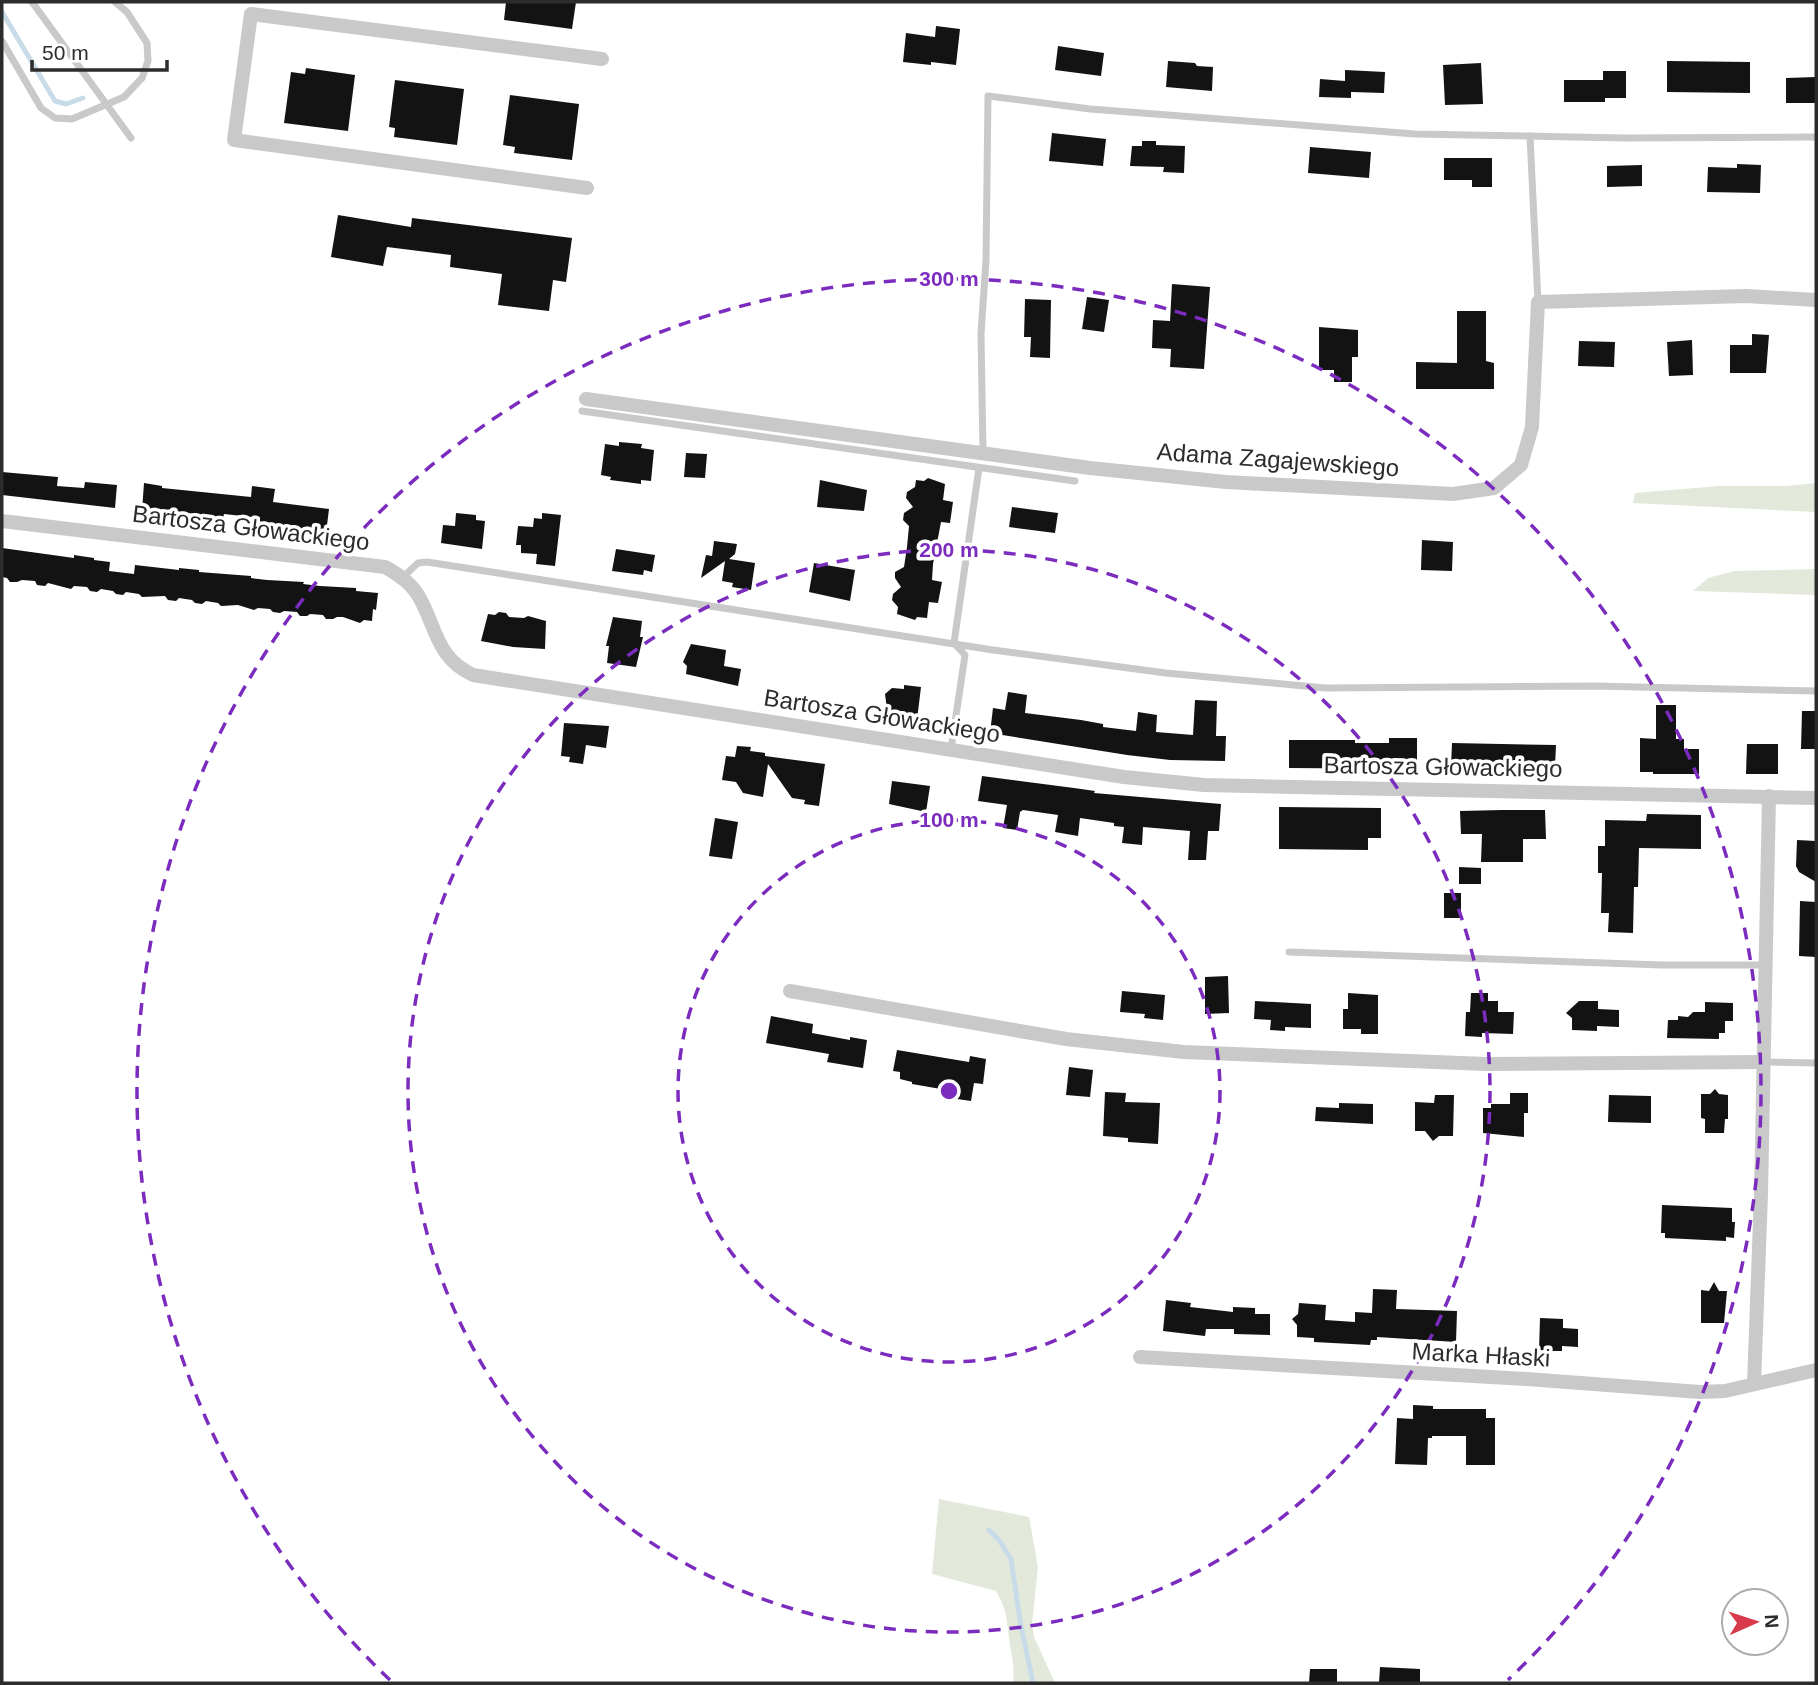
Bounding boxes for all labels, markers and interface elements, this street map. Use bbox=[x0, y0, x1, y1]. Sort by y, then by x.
scale bar bbox=[32, 28, 166, 72]
text: 50 m bbox=[42, 41, 89, 64]
text: 300 m bbox=[919, 267, 979, 290]
street label: Adama Zagajewskiego bbox=[1156, 438, 1400, 481]
street label: Bartosza Głowackiego bbox=[131, 500, 371, 555]
text: 200 m bbox=[919, 538, 979, 561]
street label: Bartosza Głowackiego bbox=[762, 683, 1002, 748]
street label: Bartosza Głowackiego bbox=[1323, 751, 1563, 782]
text: 100 m bbox=[919, 808, 979, 831]
centre of rings bbox=[937, 1079, 961, 1103]
street label: Marka Hłaski bbox=[1411, 1337, 1551, 1372]
north arrow bbox=[1720, 1587, 1790, 1657]
text: N bbox=[1761, 1614, 1782, 1629]

